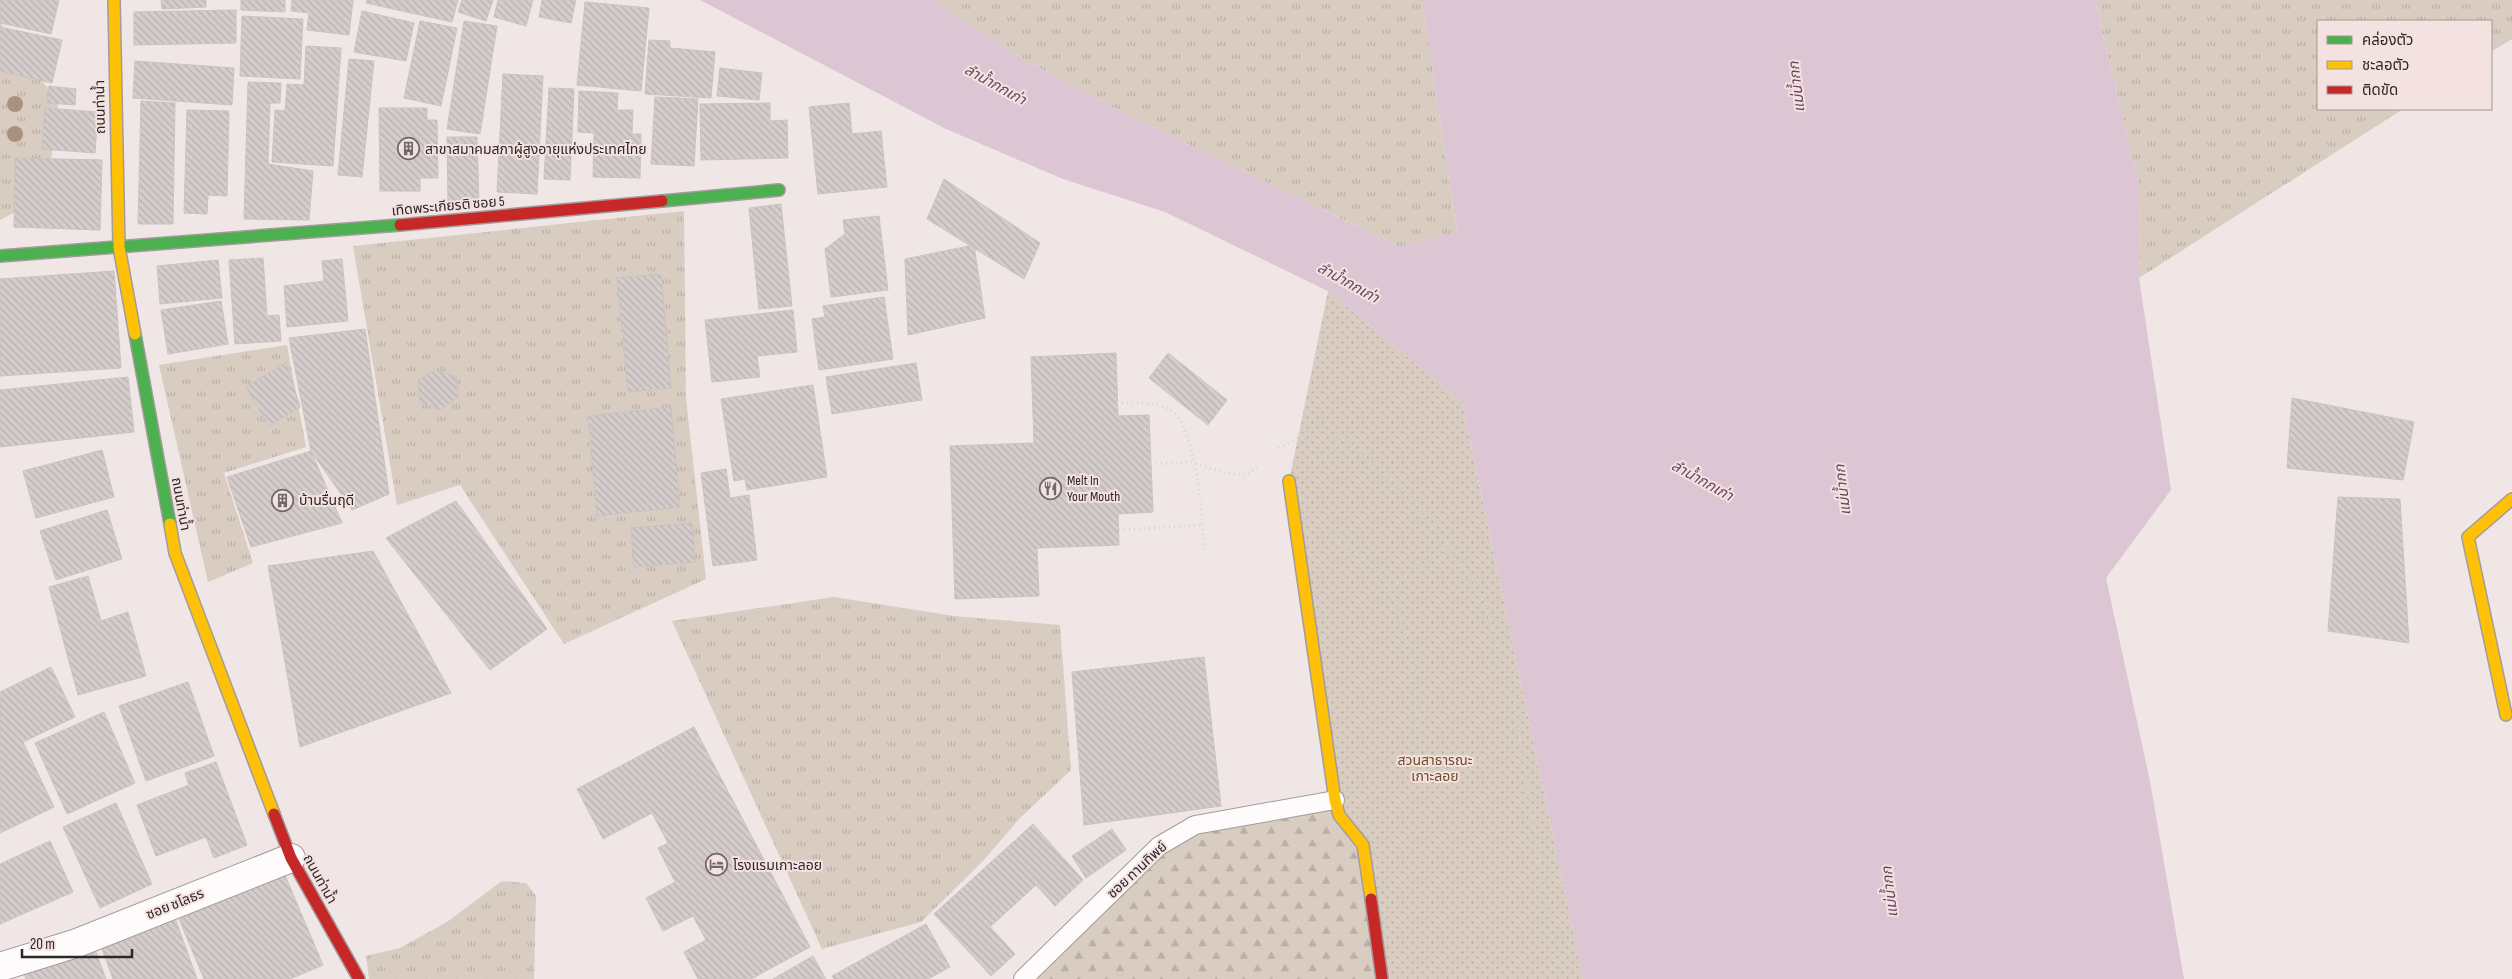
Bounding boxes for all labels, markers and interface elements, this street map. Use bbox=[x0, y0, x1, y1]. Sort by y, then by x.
legend bbox=[2317, 20, 2492, 110]
text: คล่องตัว bbox=[2362, 31, 2413, 50]
text: ชะลอตัว bbox=[2362, 56, 2409, 75]
water label: ลำน้ำกกเก่า bbox=[961, 59, 1031, 110]
water label: แม่น้ำกก bbox=[1782, 60, 1810, 114]
street label: ถนนท่าน้ำ bbox=[89, 80, 109, 134]
text: ติดขัด bbox=[2362, 81, 2398, 100]
building icon: สาขาสมาคมสภาผู้สูงอายุแห่งประเทศไทย bbox=[397, 137, 421, 161]
place label: สาขาสมาคมสภาผู้สูงอายุแห่งประเทศไทย bbox=[425, 141, 647, 158]
street label: เทิดพระเกียรติ ซอย 5 bbox=[391, 193, 506, 219]
water label: ลำน้ำกกเก่า bbox=[1314, 257, 1384, 308]
water label: ลำน้ำกกเก่า bbox=[1668, 455, 1738, 506]
water label: แม่น้ำกก bbox=[1828, 463, 1856, 517]
place label: Melt In Your Mouth bbox=[1067, 472, 1120, 505]
street label: ถนนท่าน้ำ bbox=[168, 476, 196, 532]
restaurant icon: Melt In Your Mouth bbox=[1039, 476, 1063, 500]
building icon: บ้านรื่นฤดี bbox=[271, 488, 295, 512]
place label: บ้านรื่นฤดี bbox=[299, 490, 354, 509]
park label: สวนสาธารณะ เกาะลอย bbox=[1398, 752, 1473, 785]
street label: ซอย ทานทิพย์ bbox=[1104, 838, 1171, 902]
street label: ถนนท่าน้ำ bbox=[299, 850, 342, 907]
hotel icon: โรงแรมเกาะลอย bbox=[705, 853, 729, 877]
place label: โรงแรมเกาะลอย bbox=[733, 857, 822, 874]
water label: แม่น้ำกก bbox=[1875, 865, 1903, 919]
street label: ซอย ชโลธร bbox=[144, 885, 206, 923]
scale bar bbox=[22, 926, 132, 958]
text: 20 m bbox=[30, 935, 55, 954]

